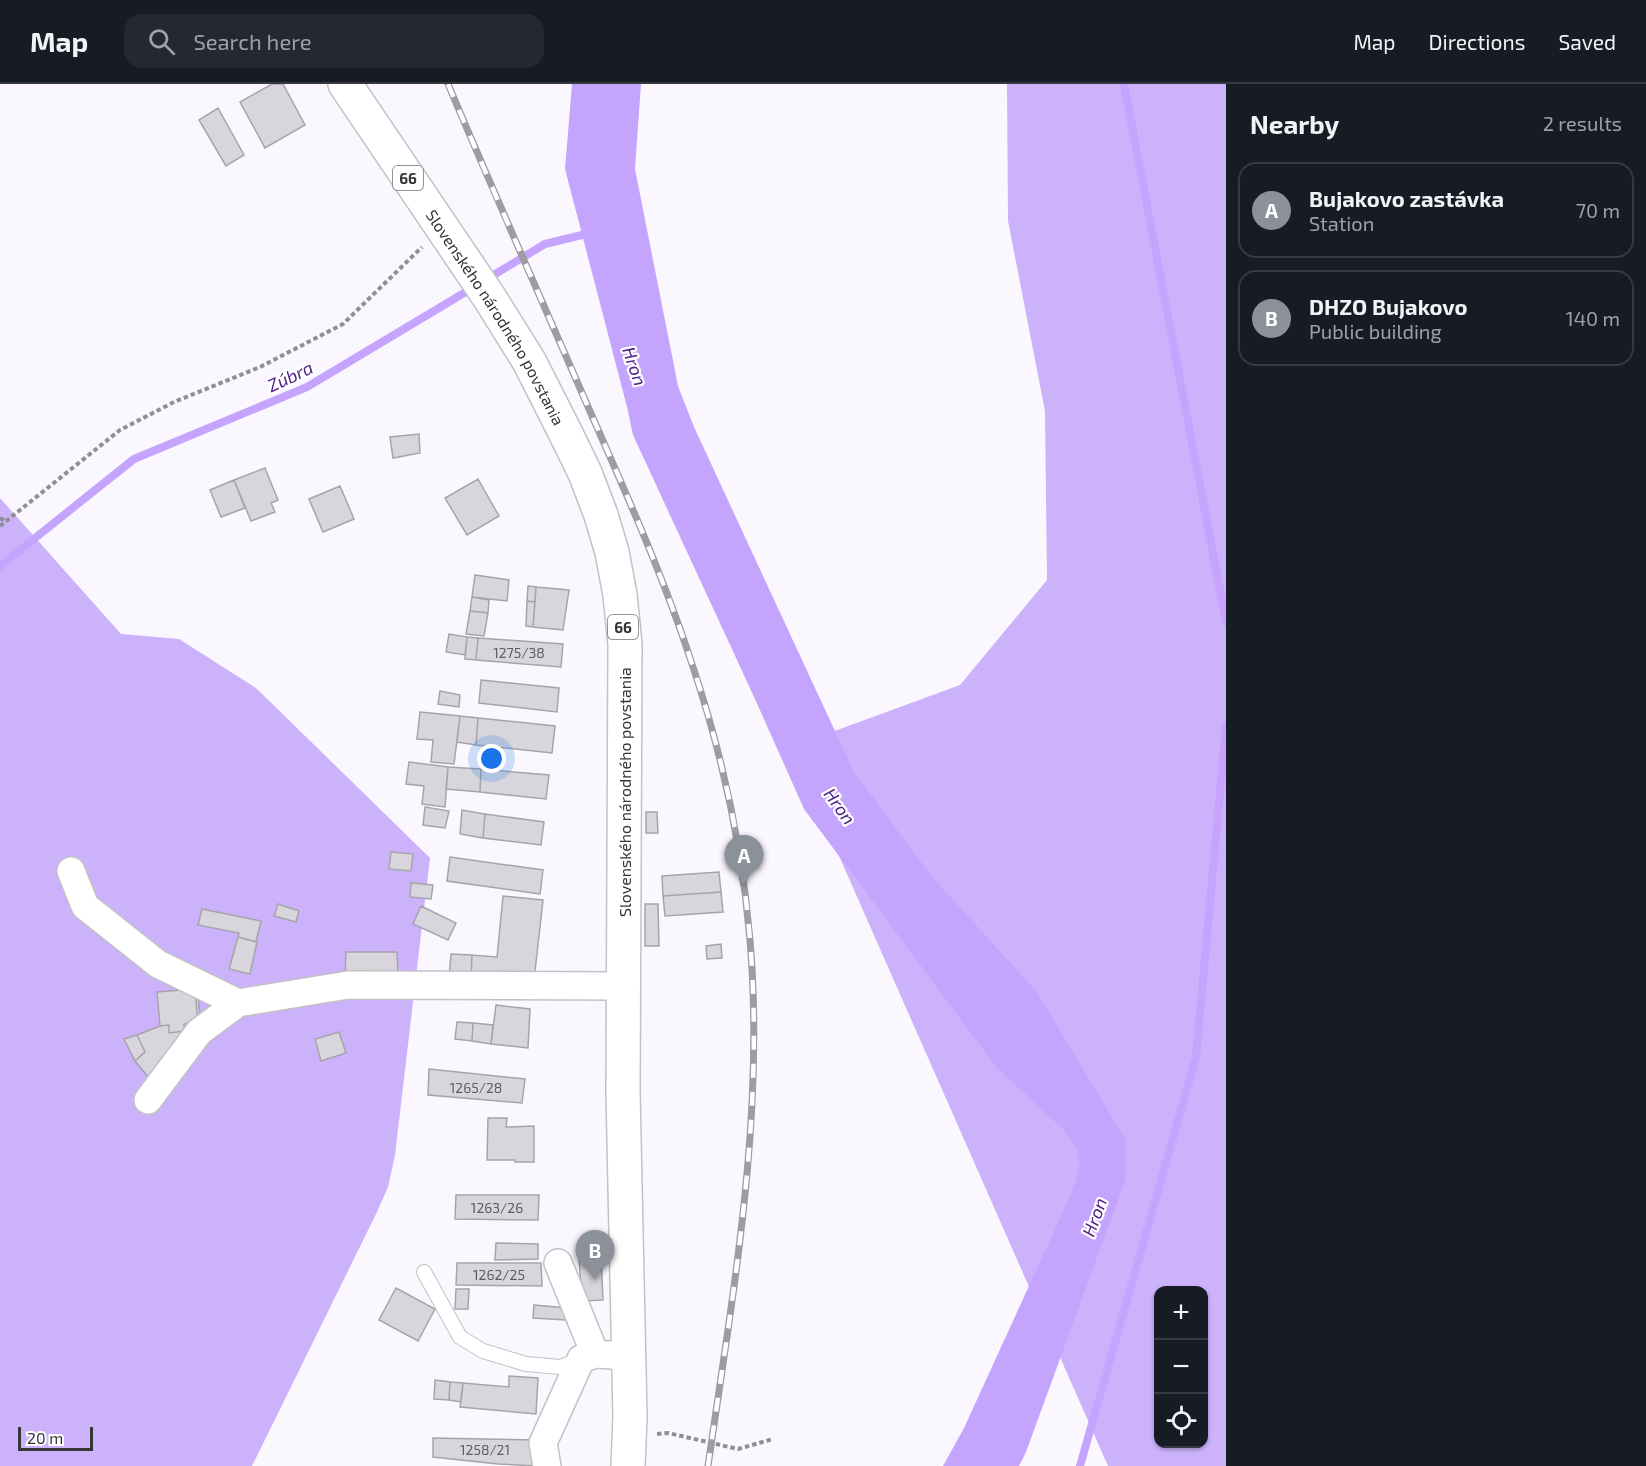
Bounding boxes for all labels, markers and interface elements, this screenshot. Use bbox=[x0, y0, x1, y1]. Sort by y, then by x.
search box bbox=[124, 14, 544, 68]
text: Map bbox=[30, 24, 88, 58]
icon: search bbox=[145, 25, 178, 58]
text: Search here bbox=[193, 28, 312, 54]
text: Map bbox=[1353, 29, 1396, 54]
text: Directions bbox=[1429, 29, 1525, 54]
text: Saved bbox=[1558, 29, 1616, 54]
text: Nearby bbox=[1250, 108, 1339, 139]
text: 2 results bbox=[1543, 111, 1622, 135]
road number: 66 bbox=[393, 166, 423, 190]
text: Bujakovo zastávka bbox=[1309, 185, 1504, 211]
text: A bbox=[1265, 198, 1278, 222]
text: 70 m bbox=[1576, 198, 1620, 222]
street label: Slovenského národného povstania bbox=[423, 205, 569, 428]
text: Station bbox=[1309, 211, 1374, 235]
text: DHZO Bujakovo bbox=[1309, 293, 1468, 319]
text: B bbox=[1265, 306, 1278, 330]
text: 140 m bbox=[1566, 306, 1620, 330]
text: Public building bbox=[1309, 319, 1442, 343]
water label: Hron bbox=[618, 344, 652, 388]
water label: Zúbra bbox=[264, 356, 316, 396]
road number: 66 bbox=[608, 615, 638, 639]
house number: 1275/38 bbox=[493, 644, 545, 661]
street label: Slovenského národného povstania bbox=[615, 667, 634, 917]
your location bbox=[477, 744, 506, 773]
water label: Hron bbox=[819, 784, 861, 828]
pin: A bbox=[724, 836, 764, 885]
house number: 1265/28 bbox=[450, 1079, 502, 1096]
water label: Hron bbox=[1077, 1195, 1111, 1239]
house number: 1263/26 bbox=[471, 1199, 523, 1216]
pin: B bbox=[576, 1230, 614, 1280]
house number: 1262/25 bbox=[473, 1266, 525, 1283]
map controls bbox=[1154, 1286, 1208, 1448]
button: + bbox=[1154, 1286, 1208, 1340]
button: − bbox=[1154, 1340, 1208, 1394]
button: locate bbox=[1154, 1394, 1208, 1448]
scale bar bbox=[18, 1424, 93, 1452]
text: 20 m bbox=[27, 1428, 63, 1447]
house number: 1258/21 bbox=[460, 1441, 510, 1458]

